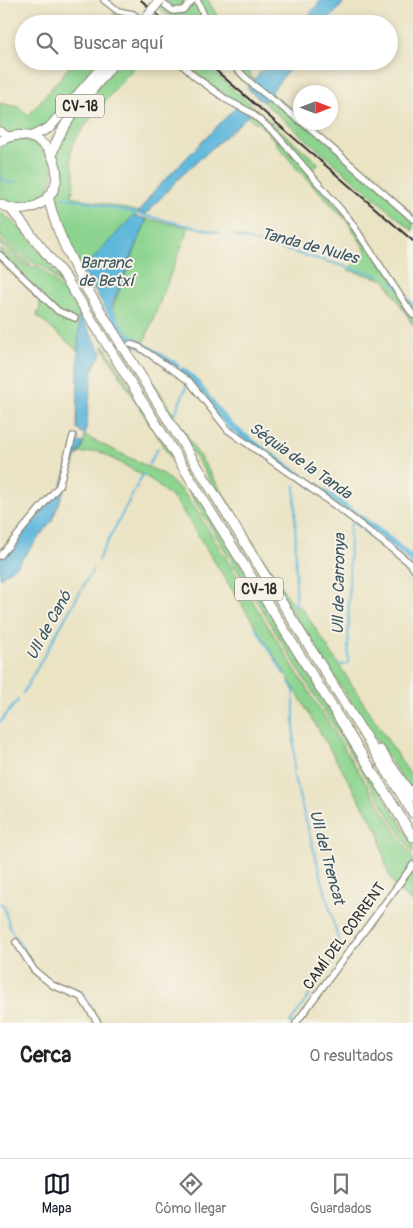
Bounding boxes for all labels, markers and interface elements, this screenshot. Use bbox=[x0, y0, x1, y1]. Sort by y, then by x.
search box bbox=[15, 15, 398, 70]
icon: search bbox=[33, 29, 61, 57]
text: Buscar aquí bbox=[73, 31, 164, 55]
north arrow bbox=[293, 85, 338, 130]
road number: CV-18 bbox=[56, 94, 104, 118]
water label: Tanda de Nules bbox=[259, 223, 362, 269]
water label: Barranc de Betxí bbox=[78, 253, 136, 291]
water label: Séquia de la Tanda bbox=[245, 418, 357, 504]
water label: Ull de Carronya bbox=[328, 532, 350, 635]
road number: CV-18 bbox=[235, 578, 283, 600]
water label: Ull de Canó bbox=[22, 586, 77, 663]
water label: Ull del Trencat bbox=[305, 808, 350, 908]
street label: CAMÍ DEL CORRENT bbox=[299, 879, 390, 994]
text: Cerca bbox=[20, 1042, 71, 1069]
text: 0 resultados bbox=[309, 1046, 393, 1066]
tab: Mapa bbox=[42, 1170, 71, 1217]
tab: Cómo llegar bbox=[155, 1170, 226, 1217]
tab: Guardados bbox=[310, 1170, 371, 1217]

